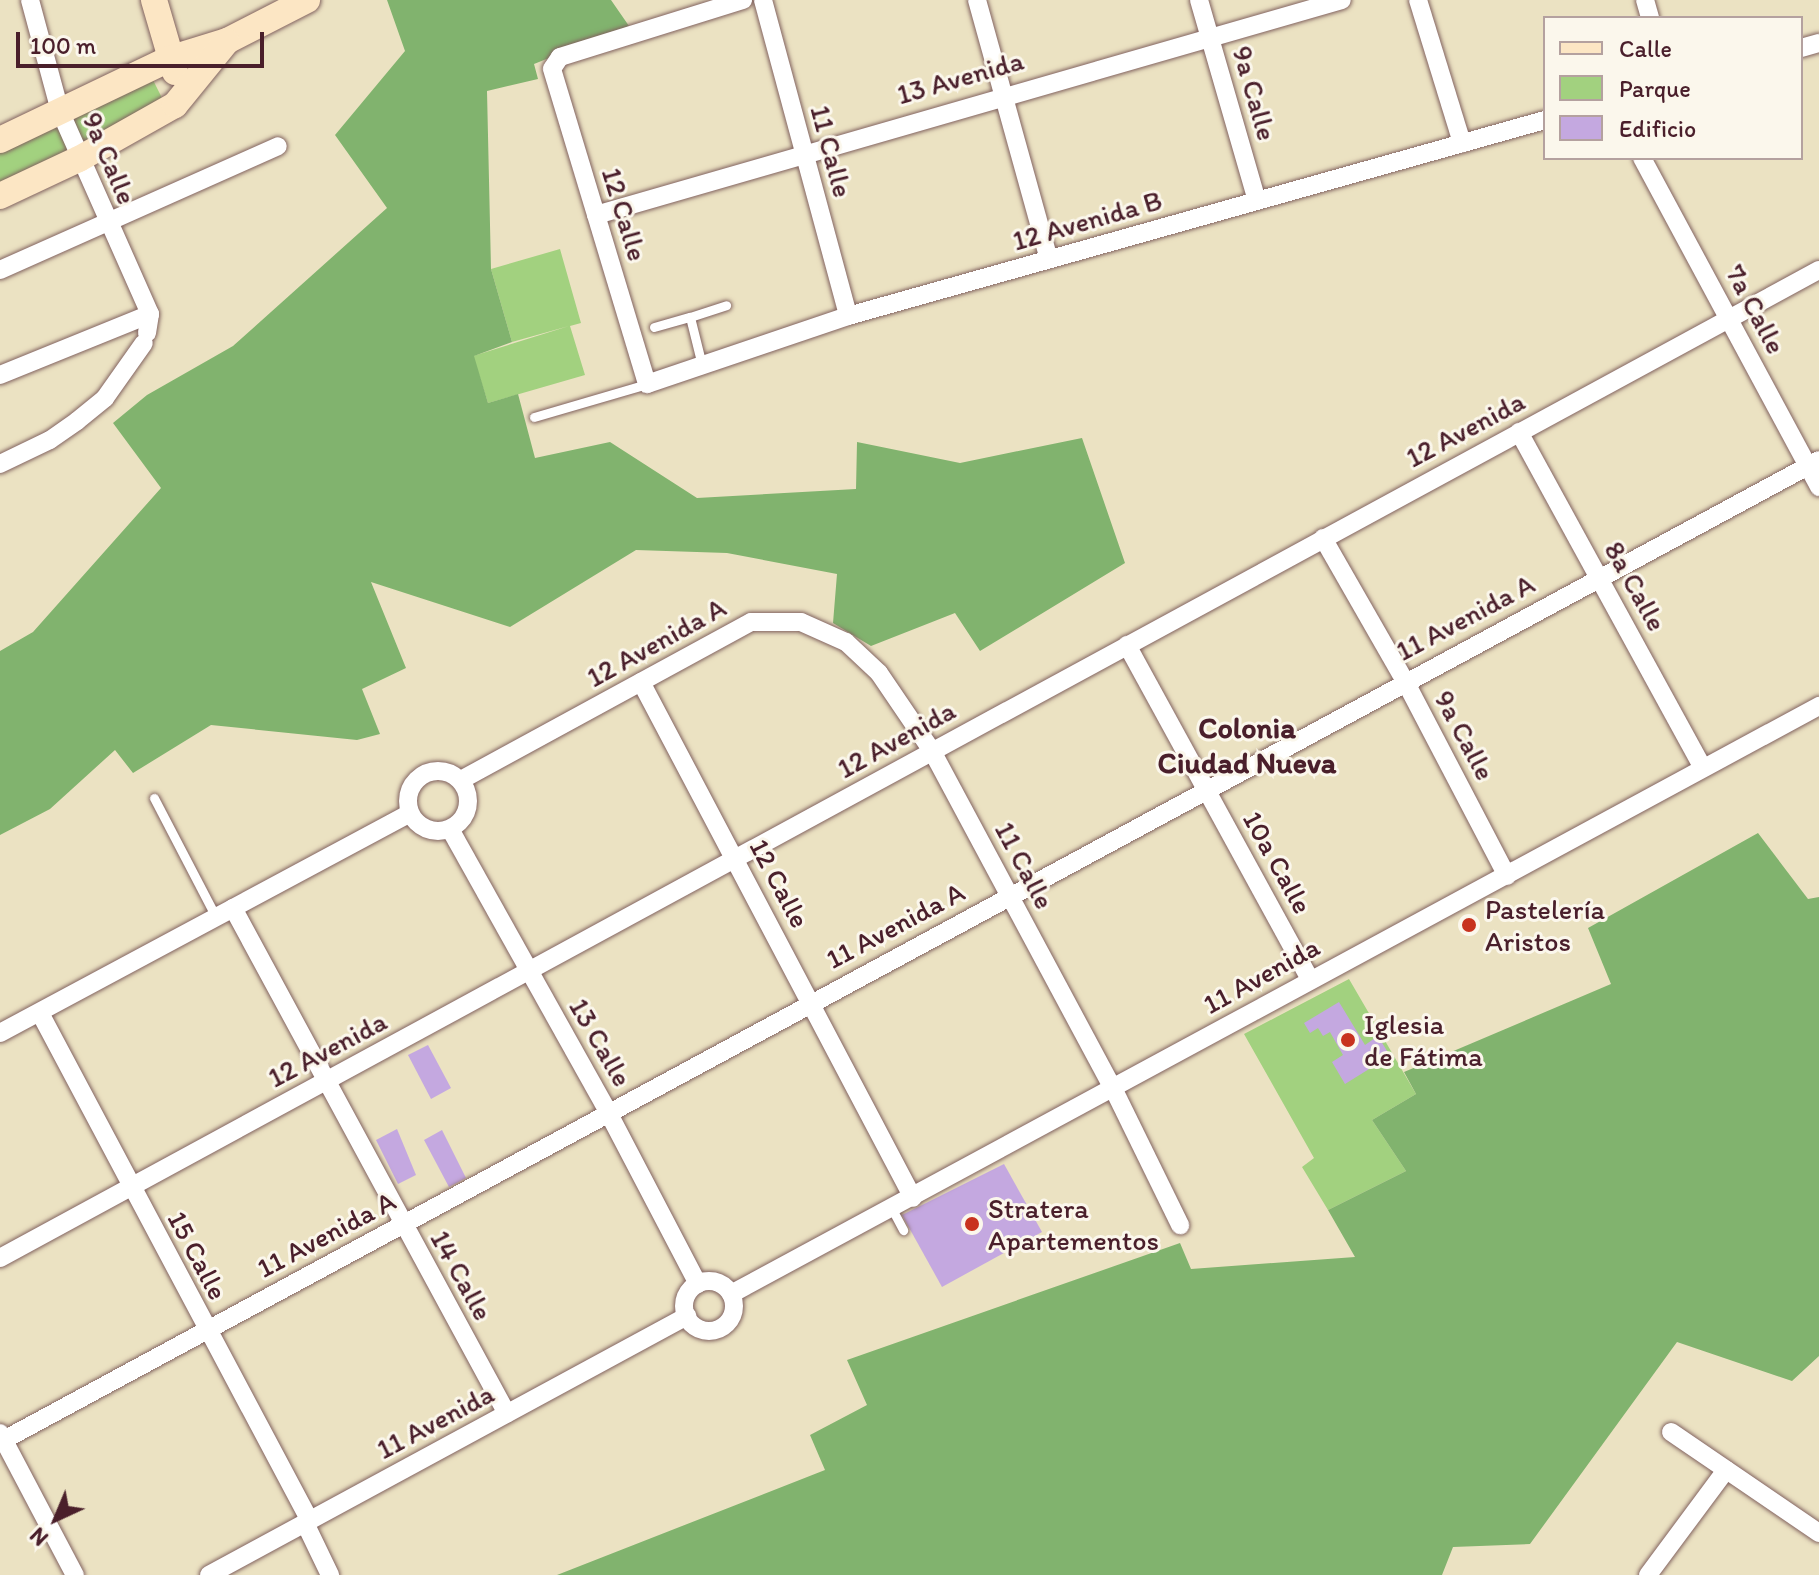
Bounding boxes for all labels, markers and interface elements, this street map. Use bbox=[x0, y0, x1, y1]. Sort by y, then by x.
scale bar bbox=[20, 16, 268, 66]
legend bbox=[1543, 16, 1803, 160]
text: 100 m bbox=[30, 31, 96, 60]
text: Calle bbox=[1619, 34, 1672, 63]
street label: 9a Calle bbox=[1225, 42, 1285, 144]
street label: 13 Avenida bbox=[893, 43, 1027, 111]
text: Parque bbox=[1619, 74, 1691, 103]
street label: 11 Calle bbox=[804, 101, 860, 201]
street label: 9a Calle bbox=[76, 107, 144, 209]
text: Edificio bbox=[1619, 114, 1696, 143]
street label: 12 Calle bbox=[595, 163, 655, 265]
street label: 12 Avenida B bbox=[1008, 183, 1166, 257]
street label: 7a Calle bbox=[1719, 259, 1793, 359]
street label: 12 Avenida bbox=[1400, 384, 1530, 474]
street label: 8a Calle bbox=[1598, 535, 1674, 637]
street label: 11 Avenida A bbox=[1390, 566, 1540, 668]
street label: 12 Avenida A bbox=[581, 590, 731, 694]
street label: 9a Calle bbox=[1427, 684, 1503, 786]
street label: 12 Avenida bbox=[831, 693, 961, 785]
district label: Colonia Ciudad Nueva bbox=[1158, 710, 1336, 780]
street label: 10a Calle bbox=[1236, 804, 1320, 920]
street label: 11 Calle bbox=[988, 816, 1062, 914]
street label: 12 Calle bbox=[743, 833, 817, 933]
street label: 11 Avenida A bbox=[820, 874, 970, 976]
place label: Pastelería Aristos bbox=[1485, 892, 1605, 958]
marker: Pastelería Aristos bbox=[1460, 916, 1478, 934]
street label: 11 Avenida bbox=[1197, 929, 1325, 1021]
street label: 13 Calle bbox=[562, 992, 640, 1092]
street label: 12 Avenida bbox=[262, 1004, 392, 1094]
place label: Iglesia de Fátima bbox=[1364, 1007, 1481, 1073]
marker: Iglesia de Fátima bbox=[1339, 1031, 1357, 1049]
street label: 11 Avenida A bbox=[251, 1183, 401, 1285]
place label: Stratera Apartementos bbox=[988, 1191, 1159, 1257]
street label: 15 Calle bbox=[161, 1205, 235, 1305]
marker: Stratera Apartementos bbox=[963, 1215, 981, 1233]
street label: 14 Calle bbox=[424, 1224, 500, 1326]
street label: 11 Avenida bbox=[371, 1376, 499, 1466]
north arrow bbox=[16, 1479, 96, 1559]
text: N bbox=[24, 1522, 54, 1552]

